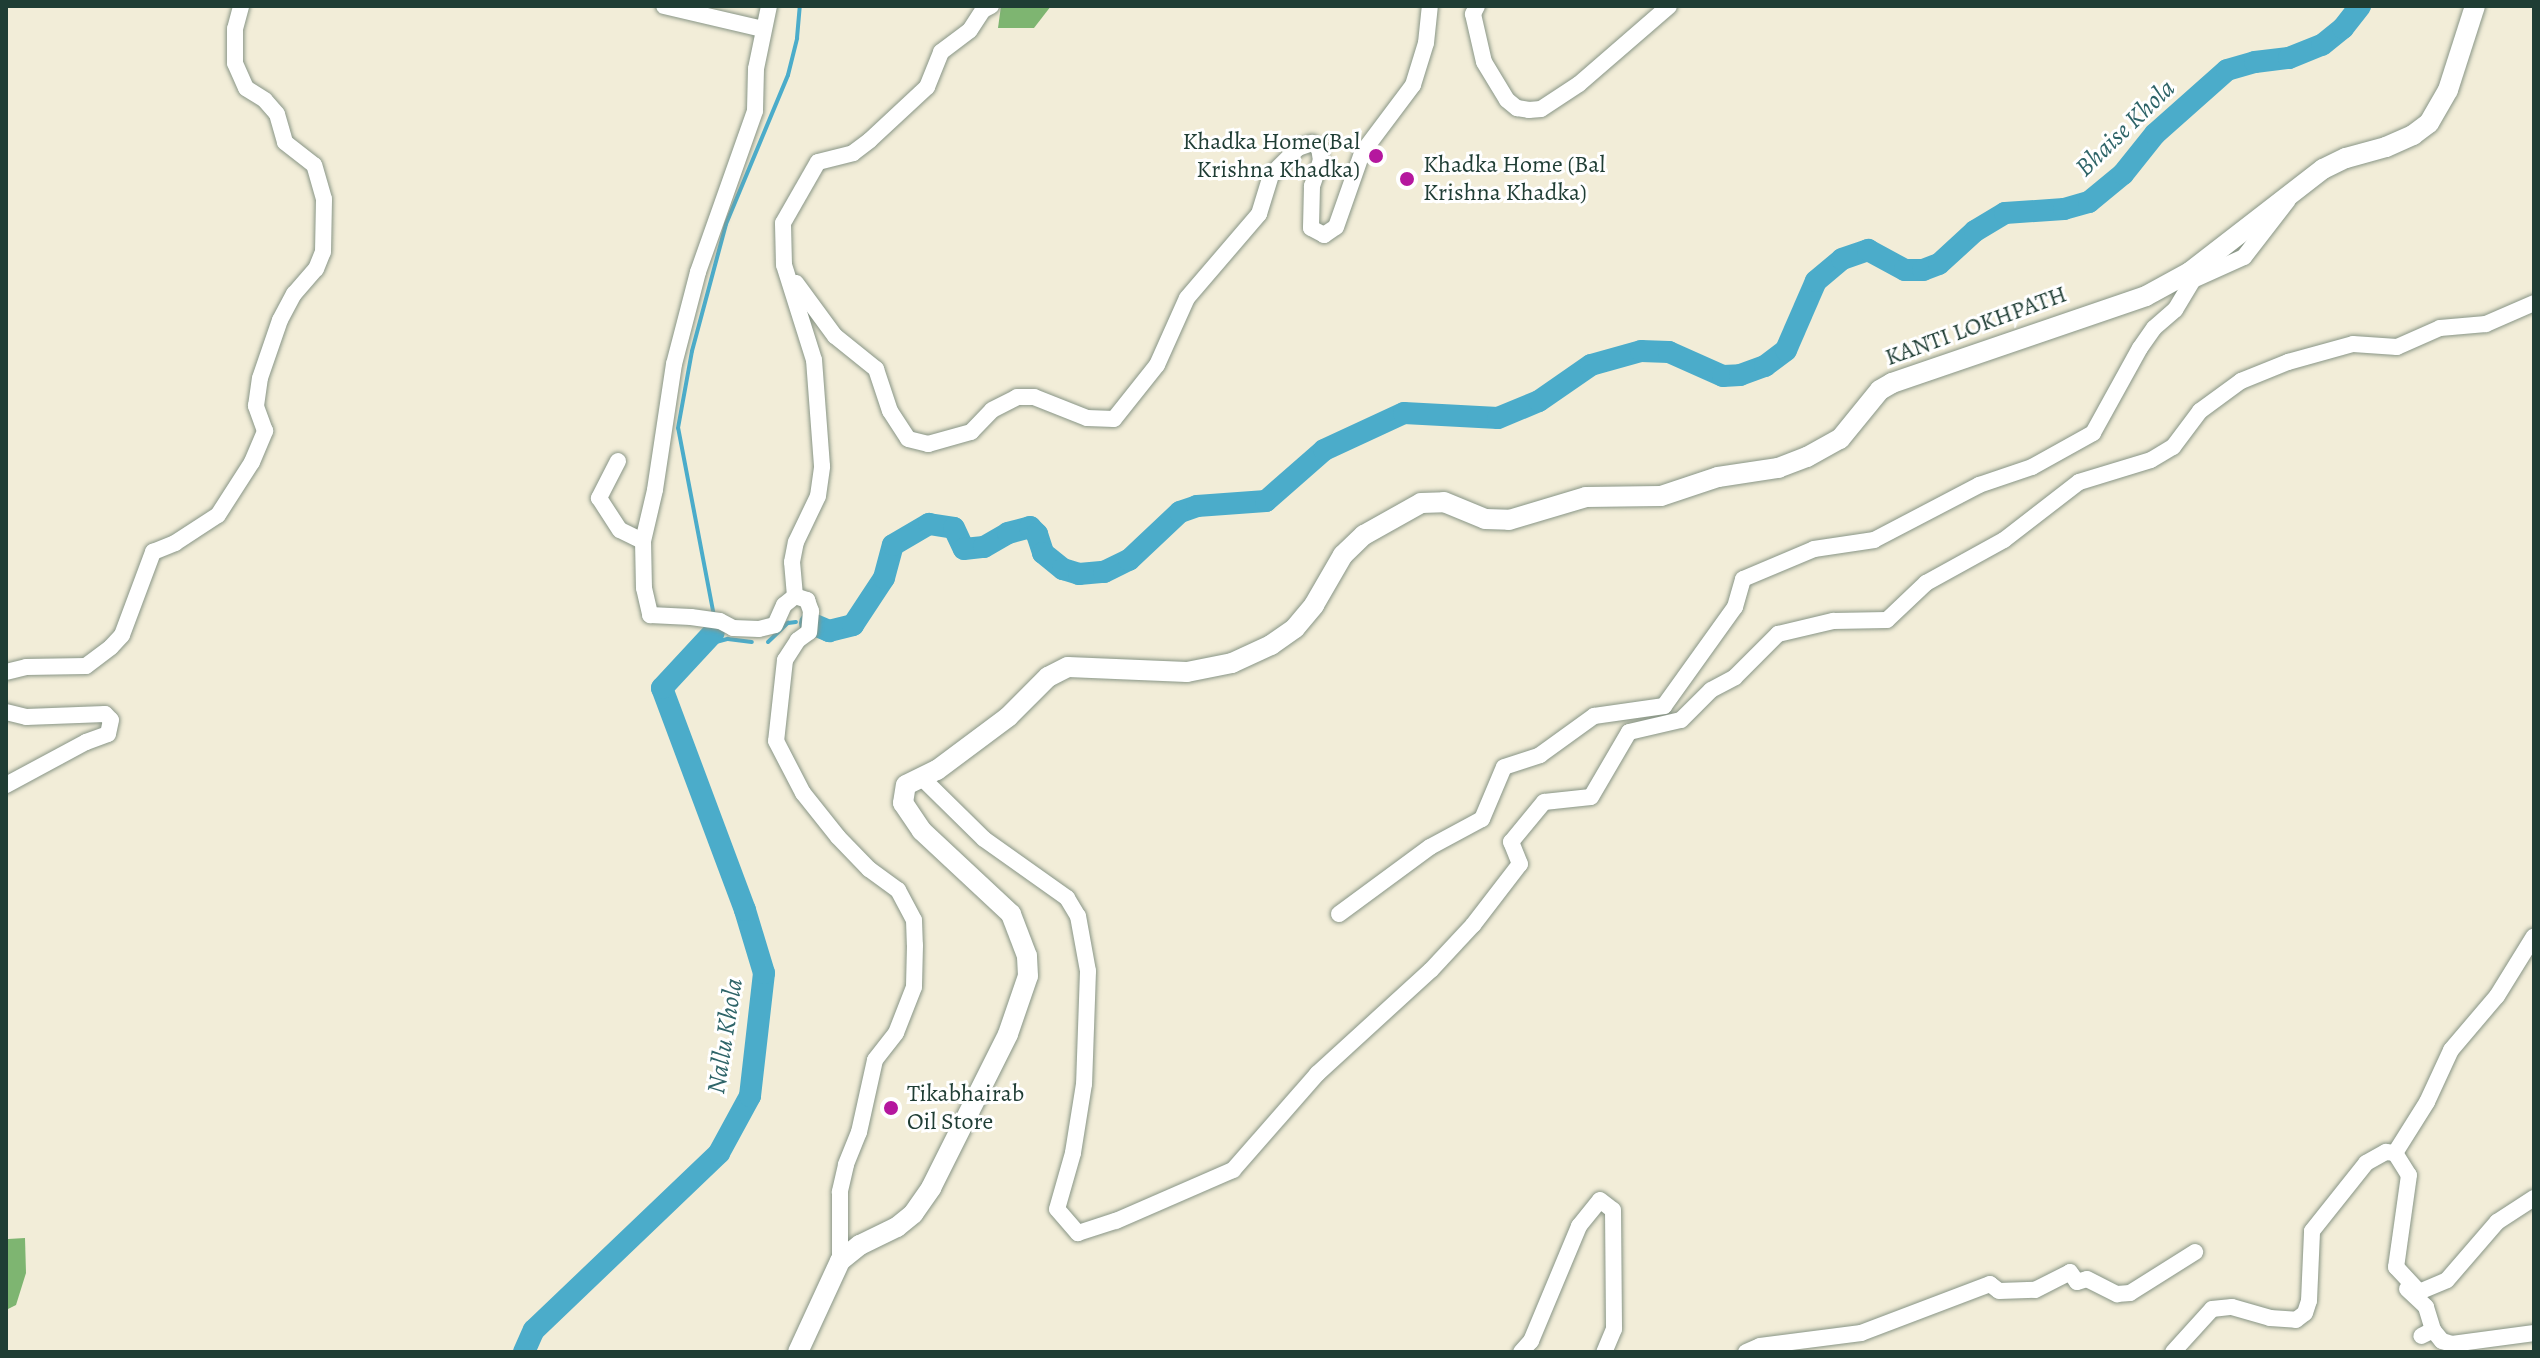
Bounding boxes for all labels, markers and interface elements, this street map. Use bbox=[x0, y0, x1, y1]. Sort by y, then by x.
water label: Bhaise Khola bbox=[2069, 73, 2181, 183]
place label: Khadka Home(Bal Krishna Khadka) bbox=[1182, 128, 1360, 184]
marker: Khadka Home(Bal Krishna Khadka) bbox=[1367, 147, 1385, 165]
place label: Khadka Home (Bal Krishna Khadka) bbox=[1423, 151, 1605, 207]
marker: Khadka Home (Bal Krishna Khadka) bbox=[1398, 170, 1416, 188]
street label: KANTI LOKHPATH bbox=[1881, 280, 2071, 372]
water label: Nallu Khola bbox=[700, 976, 750, 1096]
place label: Tikabhairab Oil Store bbox=[907, 1080, 1024, 1136]
marker: Tikabhairab Oil Store bbox=[882, 1099, 900, 1117]

